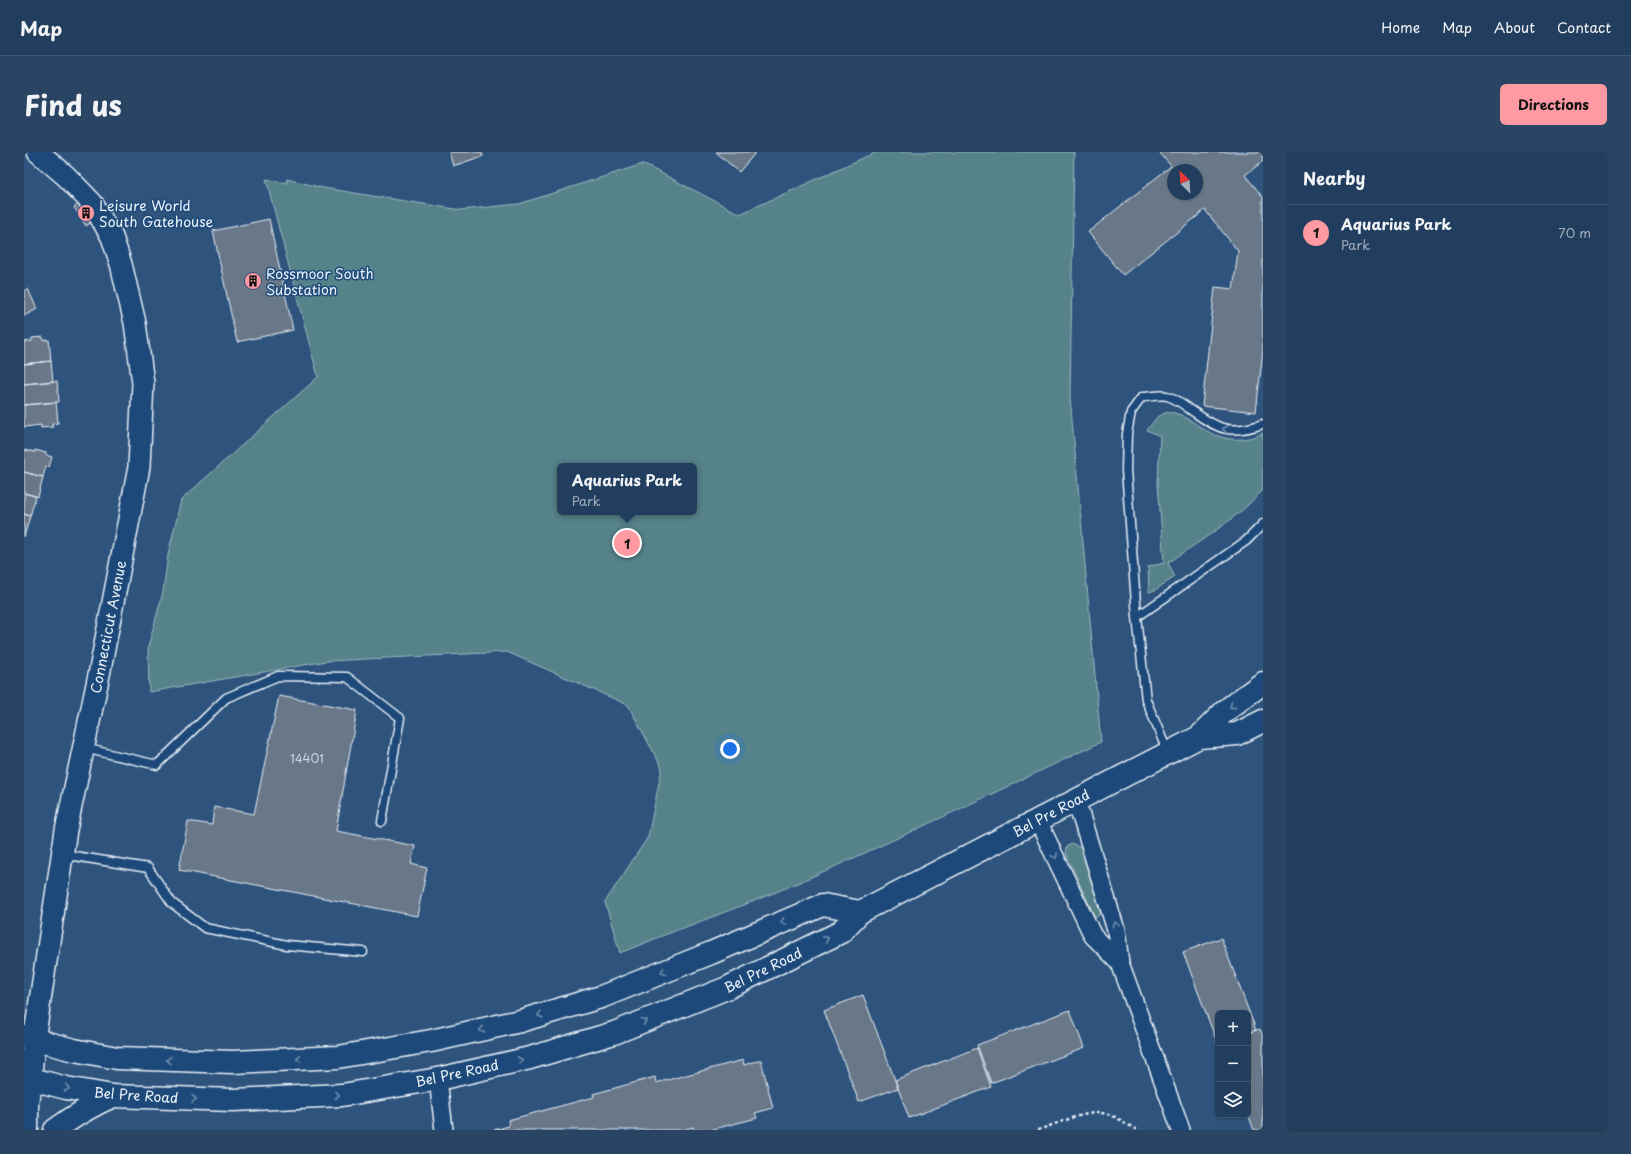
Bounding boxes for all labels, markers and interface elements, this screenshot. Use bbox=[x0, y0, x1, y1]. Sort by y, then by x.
text: Map bbox=[20, 14, 62, 42]
text: Home bbox=[1381, 17, 1420, 38]
text: Map bbox=[1442, 17, 1472, 38]
text: About bbox=[1494, 17, 1535, 38]
text: Contact bbox=[1557, 17, 1611, 38]
text: Find us bbox=[24, 83, 122, 126]
button: Directions bbox=[1500, 84, 1607, 125]
north arrow bbox=[1167, 164, 1203, 200]
text: Nearby bbox=[1303, 165, 1365, 191]
place label: Leisure World South Gatehouse bbox=[99, 195, 214, 232]
building icon: Leisure World South Gatehouse bbox=[76, 203, 96, 223]
text: Aquarius Park bbox=[1341, 212, 1452, 235]
text: 1 bbox=[1313, 223, 1319, 242]
text: 70 m bbox=[1558, 223, 1591, 242]
text: Park bbox=[1341, 235, 1370, 254]
place label: Rossmoor South Substation bbox=[266, 263, 374, 300]
building icon: Rossmoor South Substation bbox=[243, 271, 263, 291]
one-way arrow bbox=[1222, 425, 1229, 434]
popup bbox=[557, 463, 697, 515]
text: Aquarius Park bbox=[572, 468, 682, 491]
text: Park bbox=[572, 491, 601, 510]
pin: 1 bbox=[614, 528, 640, 558]
street label: Connecticut Avenue bbox=[85, 558, 131, 695]
one-way arrow bbox=[1229, 701, 1236, 708]
your location bbox=[720, 739, 740, 759]
house number: 14401 bbox=[290, 749, 324, 767]
street label: Bel Pre Road bbox=[1009, 784, 1093, 842]
one-way arrow bbox=[1050, 852, 1058, 860]
one-way arrow bbox=[779, 918, 786, 926]
one-way arrow bbox=[1111, 921, 1119, 928]
one-way arrow bbox=[822, 936, 830, 944]
street label: Bel Pre Road bbox=[720, 942, 806, 998]
one-way arrow bbox=[659, 968, 666, 976]
one-way arrow bbox=[537, 1010, 544, 1019]
map controls bbox=[1215, 1010, 1251, 1118]
button: + bbox=[1215, 1010, 1251, 1046]
one-way arrow bbox=[639, 1018, 647, 1026]
one-way arrow bbox=[479, 1025, 485, 1033]
button: − bbox=[1215, 1046, 1251, 1082]
one-way arrow bbox=[296, 1054, 302, 1063]
street label: Bel Pre Road bbox=[413, 1054, 501, 1092]
one-way arrow bbox=[166, 1056, 172, 1064]
one-way arrow bbox=[517, 1057, 523, 1065]
street label: Bel Pre Road bbox=[93, 1082, 179, 1108]
button: layers bbox=[1215, 1082, 1251, 1118]
one-way arrow bbox=[64, 1083, 70, 1091]
one-way arrow bbox=[334, 1090, 340, 1099]
one-way arrow bbox=[191, 1095, 197, 1103]

